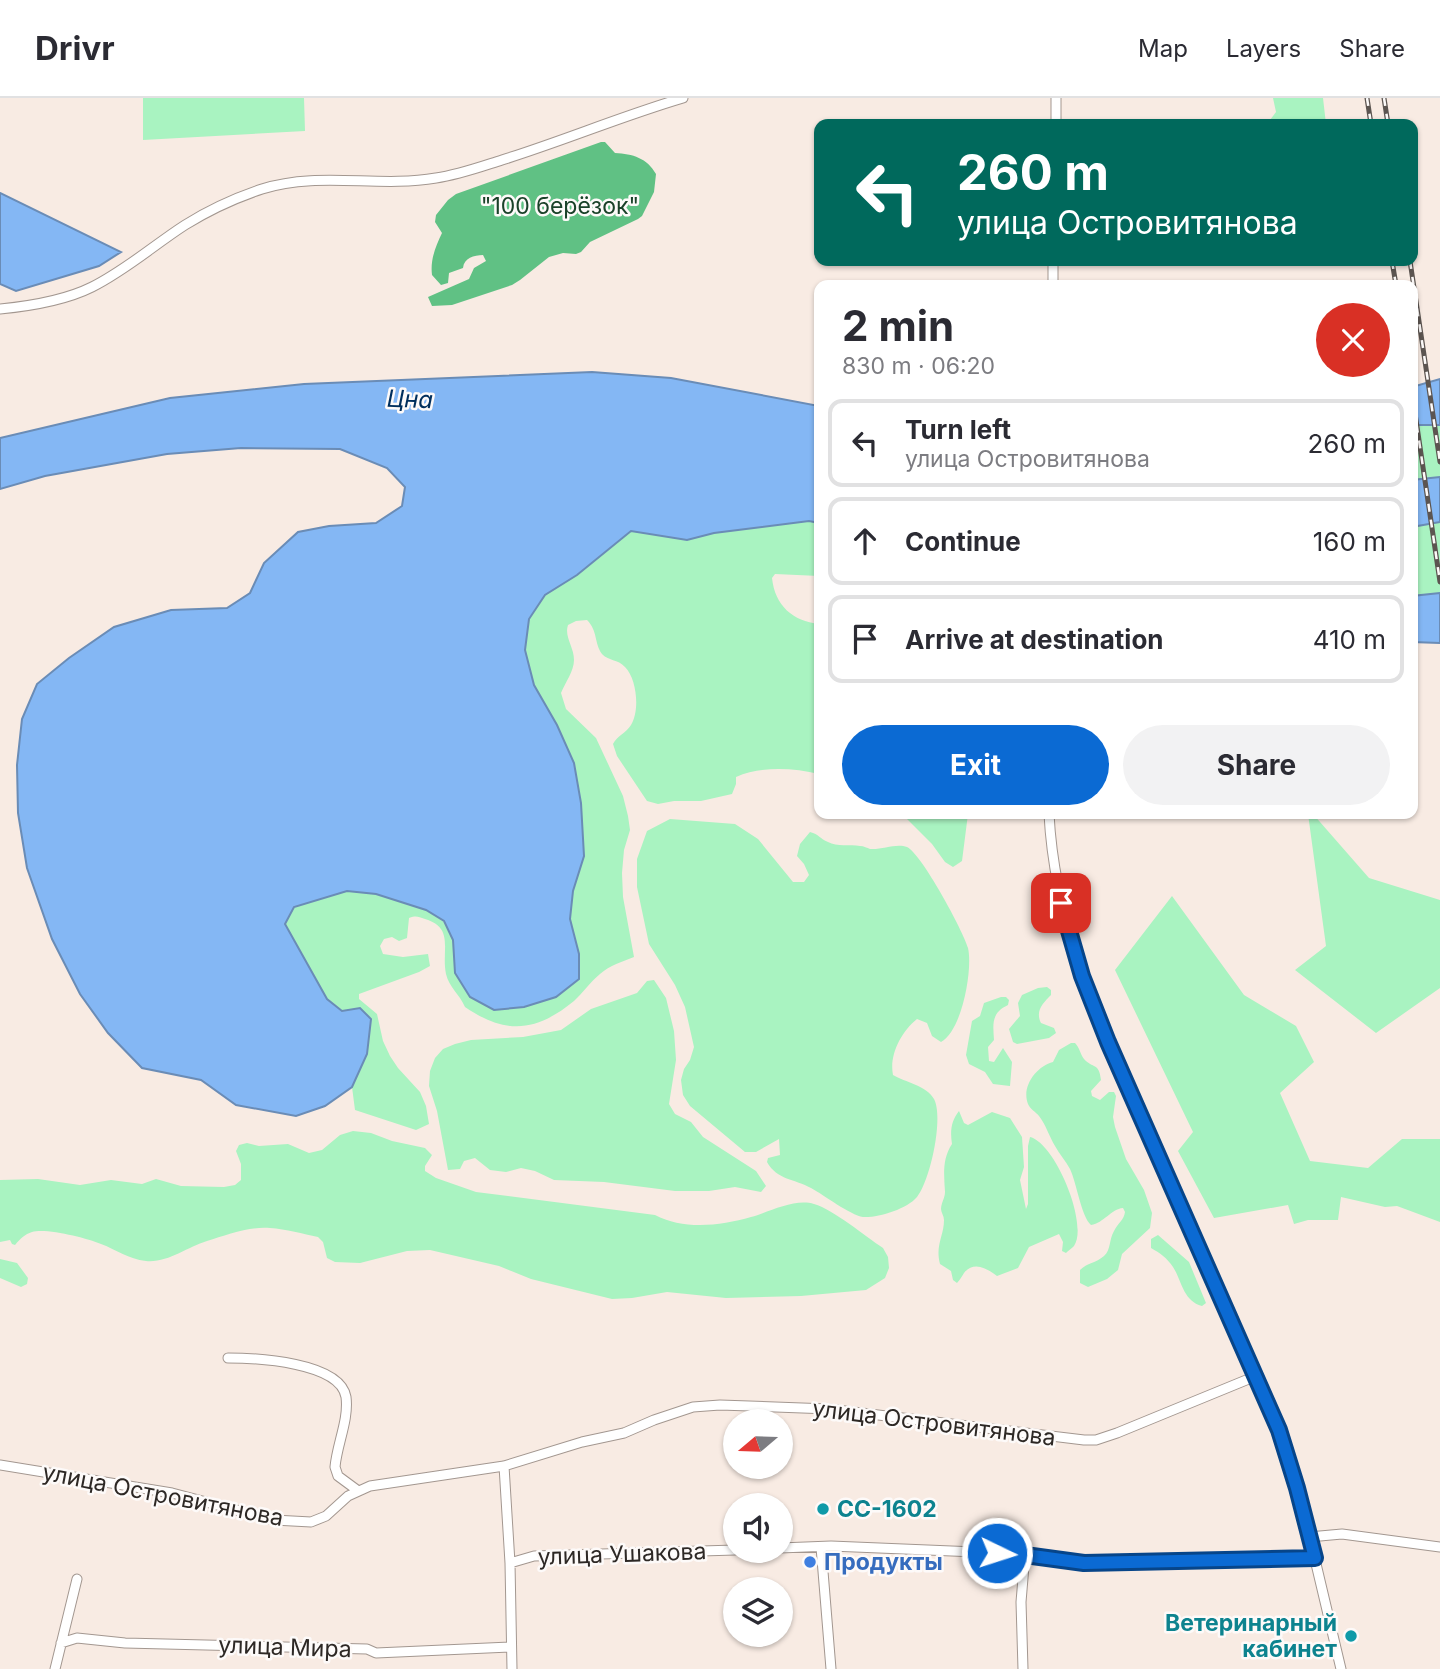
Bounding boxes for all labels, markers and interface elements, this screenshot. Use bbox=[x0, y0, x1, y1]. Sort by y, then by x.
text: Drivr bbox=[35, 28, 115, 68]
text: Map bbox=[1138, 34, 1188, 63]
text: Layers bbox=[1226, 34, 1301, 63]
text: Share bbox=[1339, 34, 1405, 63]
text: 260 m bbox=[957, 143, 1109, 202]
icon: left bbox=[842, 147, 933, 238]
park label: "100 берёзок" bbox=[481, 192, 639, 220]
text: улица Островитянова bbox=[957, 203, 1298, 242]
text: 2 min bbox=[842, 300, 954, 351]
button: close bbox=[1316, 303, 1390, 377]
text: 830 m · 06:20 bbox=[842, 352, 995, 380]
water label: Цна bbox=[386, 384, 434, 414]
text: Turn left bbox=[905, 414, 1011, 445]
icon: left bbox=[846, 424, 884, 462]
text: 260 m bbox=[1308, 428, 1386, 459]
text: улица Островитянова bbox=[905, 445, 1150, 473]
icon: ahead bbox=[846, 522, 884, 560]
text: Continue bbox=[905, 526, 1021, 557]
text: 160 m bbox=[1313, 526, 1386, 557]
icon: arrive bbox=[846, 620, 884, 658]
text: Arrive at destination bbox=[905, 624, 1164, 655]
text: 410 m bbox=[1313, 624, 1386, 655]
button: Exit bbox=[842, 725, 1109, 805]
button: Share bbox=[1123, 725, 1390, 805]
pin bbox=[1031, 873, 1091, 933]
icon: arrive bbox=[1042, 884, 1080, 922]
street label: улица Островитянова bbox=[811, 1394, 1057, 1452]
north arrow bbox=[723, 1409, 793, 1479]
map controls bbox=[723, 1409, 793, 1647]
street label: улица Островитянова bbox=[40, 1458, 286, 1532]
button: sound bbox=[723, 1493, 793, 1563]
place label: СС-1602 bbox=[837, 1495, 937, 1523]
marker: СС-1602 bbox=[815, 1501, 831, 1517]
position arrow bbox=[960, 1516, 1034, 1590]
street label: улица Ушакова bbox=[537, 1537, 707, 1571]
place label: Продукты bbox=[824, 1548, 943, 1576]
marker: Продукты bbox=[802, 1554, 818, 1570]
button: layers bbox=[723, 1577, 793, 1647]
place label: Ветеринарный кабинет bbox=[1165, 1609, 1337, 1663]
marker: Ветеринарный кабинет bbox=[1343, 1628, 1359, 1644]
street label: улица Мира bbox=[218, 1631, 352, 1663]

